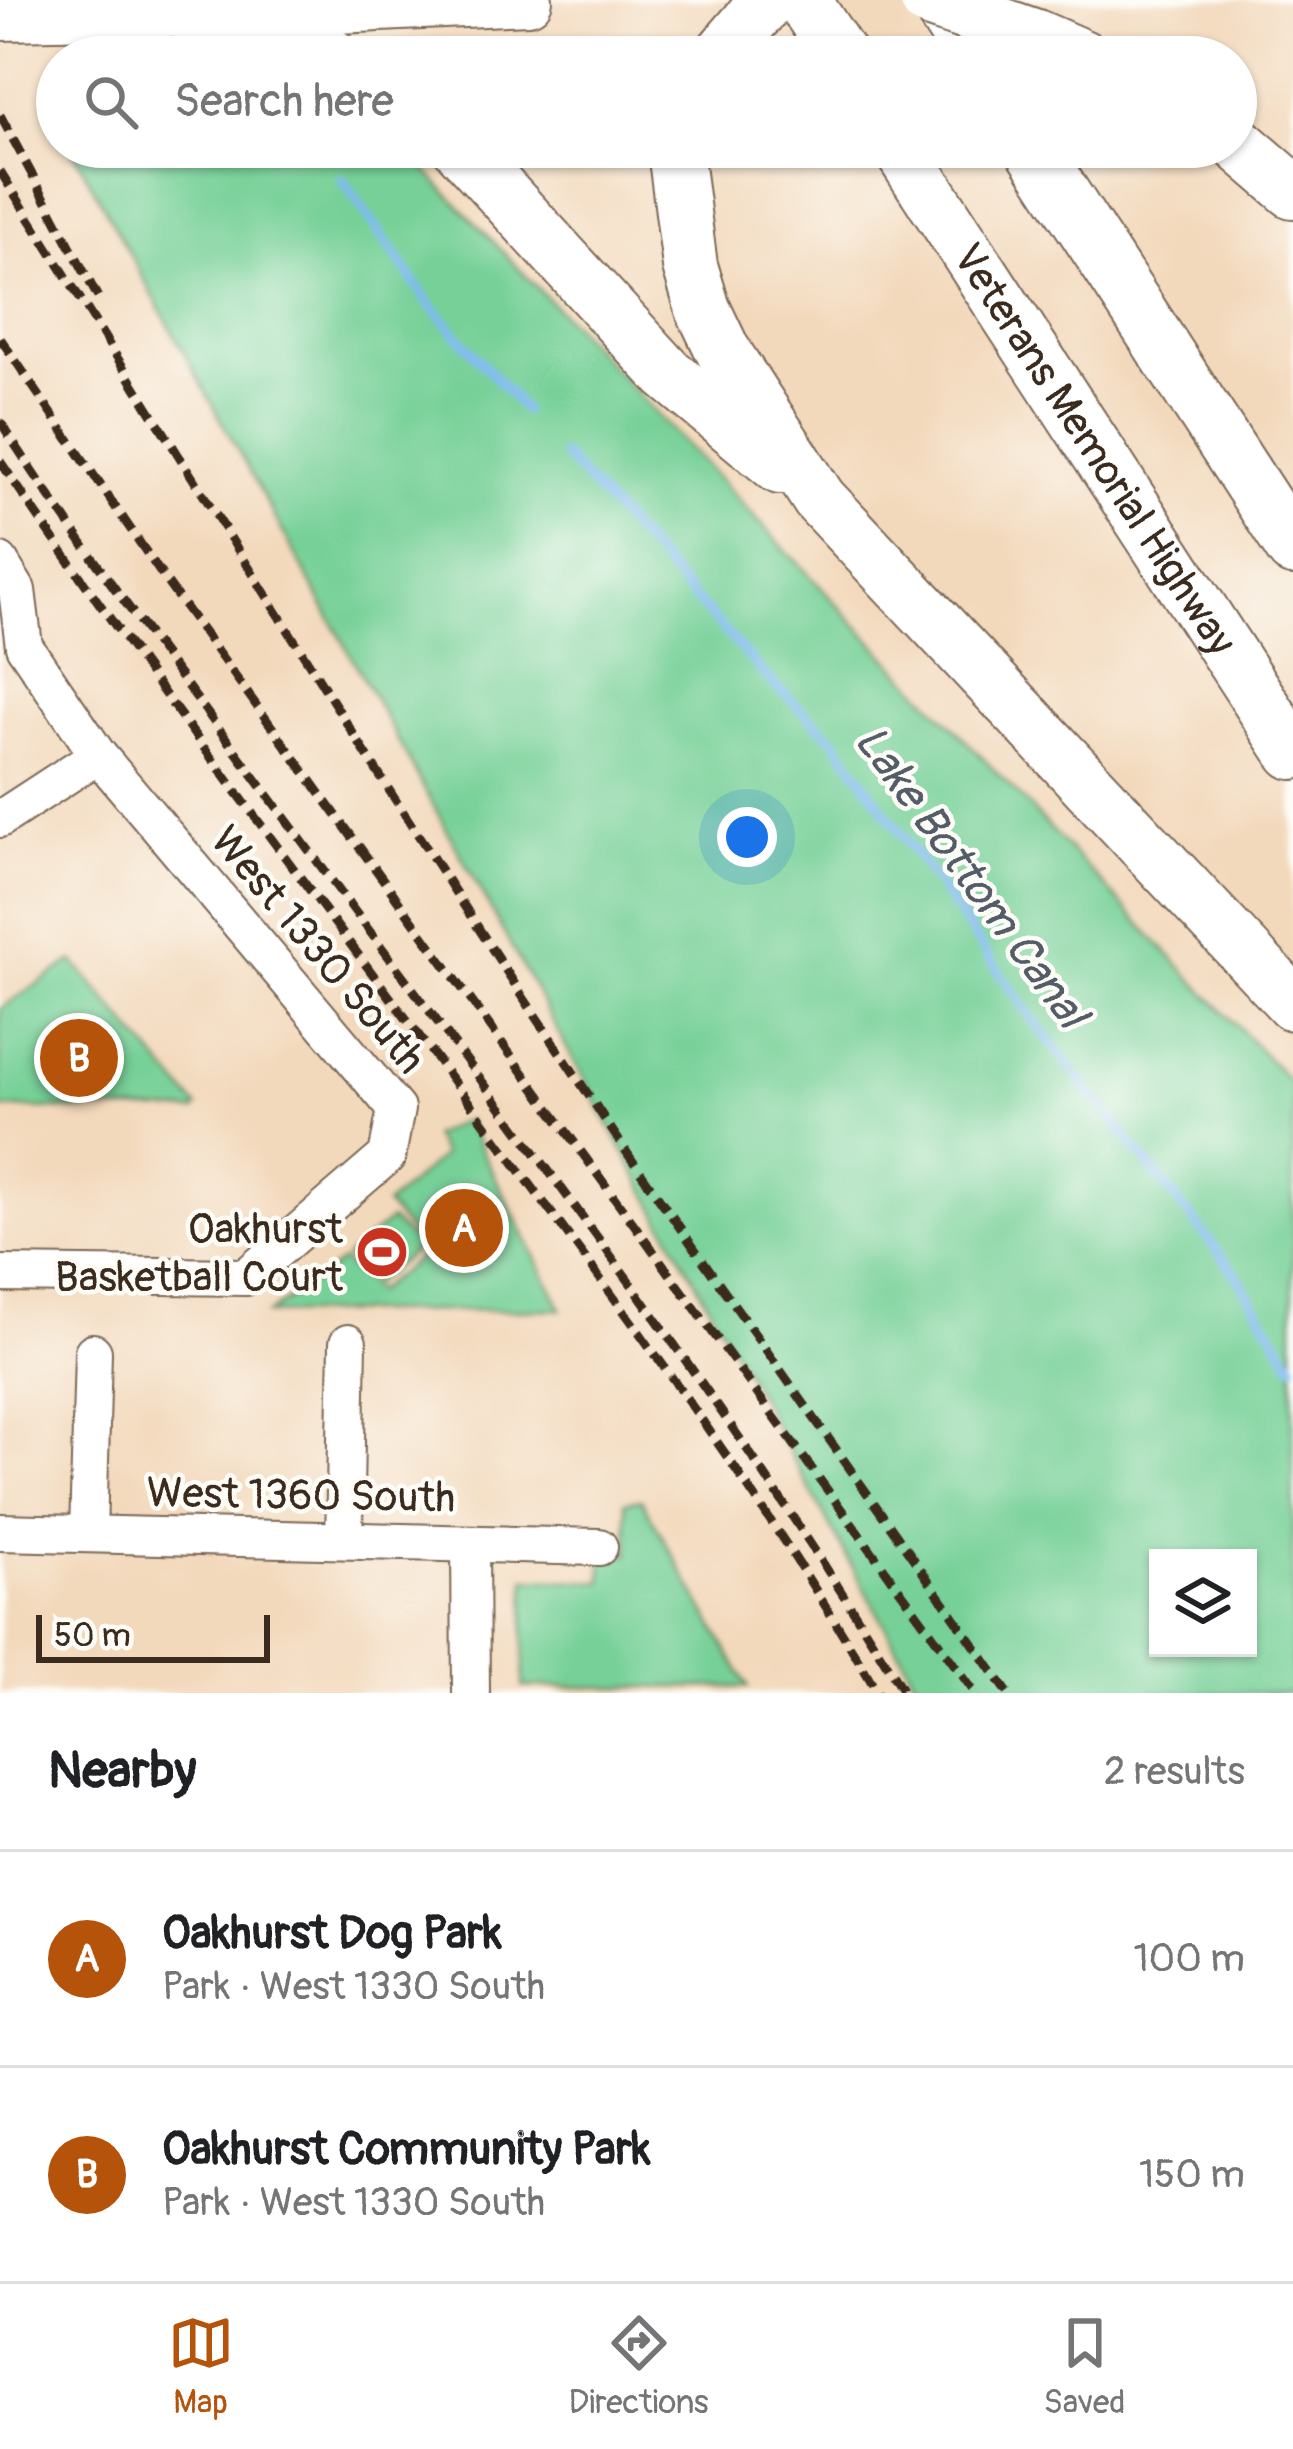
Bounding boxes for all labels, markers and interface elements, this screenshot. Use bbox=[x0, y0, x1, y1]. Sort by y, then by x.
search box bbox=[36, 36, 1257, 168]
icon: search bbox=[78, 69, 144, 135]
text: Search here bbox=[174, 74, 394, 130]
street label: Veterans Memorial Highway bbox=[941, 234, 1247, 665]
water label: Lake Bottom Canal bbox=[842, 715, 1101, 1043]
your location bbox=[717, 807, 777, 867]
street label: West 1330 South bbox=[199, 816, 436, 1085]
pin: B bbox=[40, 1013, 118, 1103]
pin: A bbox=[425, 1183, 503, 1273]
place label: Oakhurst Basketball Court bbox=[55, 1204, 343, 1304]
sports icon: Oakhurst Basketball Court bbox=[354, 1224, 410, 1280]
street label: West 1360 South bbox=[146, 1467, 456, 1525]
map controls bbox=[1149, 1549, 1257, 1657]
button: layers bbox=[1149, 1549, 1257, 1657]
scale bar bbox=[36, 1609, 270, 1662]
text: 50 m bbox=[54, 1615, 131, 1656]
text: Nearby bbox=[48, 1739, 196, 1803]
text: 2 results bbox=[1104, 1747, 1245, 1796]
text: Oakhurst Dog Park bbox=[162, 1906, 502, 1962]
text: A bbox=[74, 1934, 100, 1983]
text: 100 m bbox=[1133, 1934, 1245, 1983]
text: Park · West 1330 South bbox=[162, 1962, 545, 2011]
text: Oakhurst Community Park bbox=[162, 2122, 651, 2178]
text: B bbox=[76, 2150, 98, 2199]
text: 150 m bbox=[1139, 2150, 1245, 2199]
text: Park · West 1330 South bbox=[162, 2178, 545, 2227]
tab: Map bbox=[168, 2310, 234, 2423]
tab: Directions bbox=[569, 2310, 709, 2423]
tab: Saved bbox=[1044, 2310, 1125, 2423]

